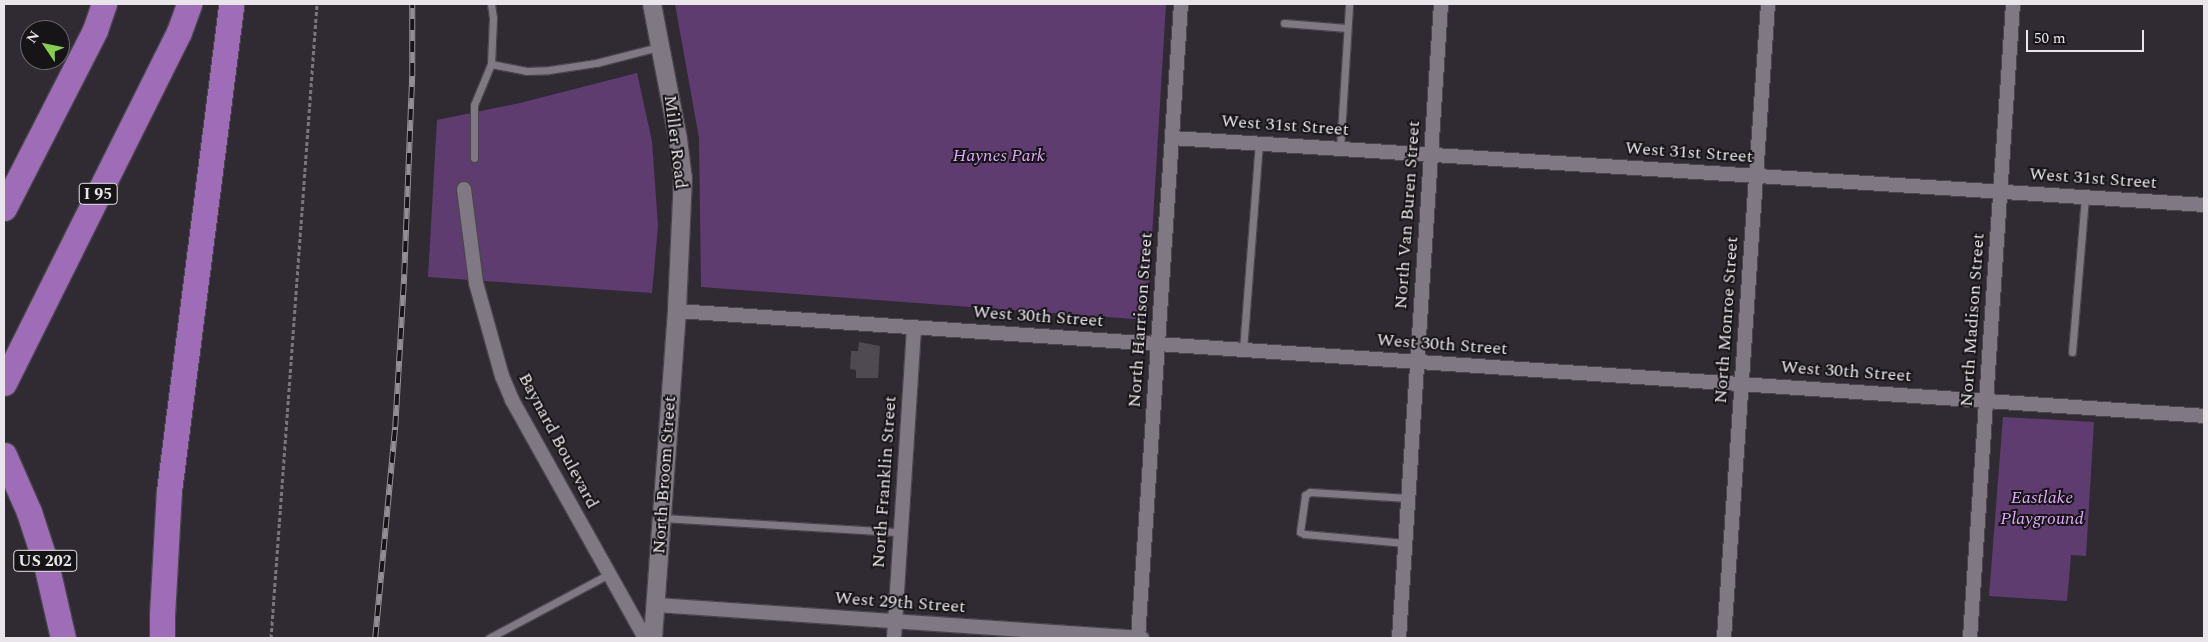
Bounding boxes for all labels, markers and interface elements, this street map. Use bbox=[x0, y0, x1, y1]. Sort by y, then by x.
north arrow bbox=[20, 20, 70, 70]
scale bar bbox=[2028, 20, 2146, 52]
text: N bbox=[21, 26, 45, 48]
text: 50 m bbox=[2034, 27, 2066, 50]
street label: Miller Road bbox=[659, 94, 691, 190]
street label: West 31st Street bbox=[1220, 111, 1350, 141]
street label: North Van Buren Street bbox=[1391, 120, 1425, 310]
street label: West 31st Street bbox=[1624, 138, 1754, 168]
park label: Haynes Park bbox=[953, 145, 1045, 167]
street label: West 31st Street bbox=[2028, 164, 2158, 194]
road number: I 95 bbox=[78, 180, 118, 208]
street label: North Harrison Street bbox=[1124, 232, 1158, 408]
street label: North Madison Street bbox=[1956, 232, 1990, 408]
street label: North Monroe Street bbox=[1710, 236, 1744, 404]
street label: West 30th Street bbox=[972, 302, 1104, 332]
street label: West 30th Street bbox=[1376, 330, 1508, 360]
street label: West 30th Street bbox=[1780, 357, 1912, 387]
street label: Baynard Boulevard bbox=[513, 369, 603, 513]
street label: North Broom Street bbox=[649, 395, 681, 555]
street label: North Franklin Street bbox=[868, 395, 902, 569]
park label: Eastlake Playground bbox=[2000, 488, 2084, 530]
road number: US 202 bbox=[12, 548, 78, 574]
street label: West 29th Street bbox=[834, 588, 966, 618]

